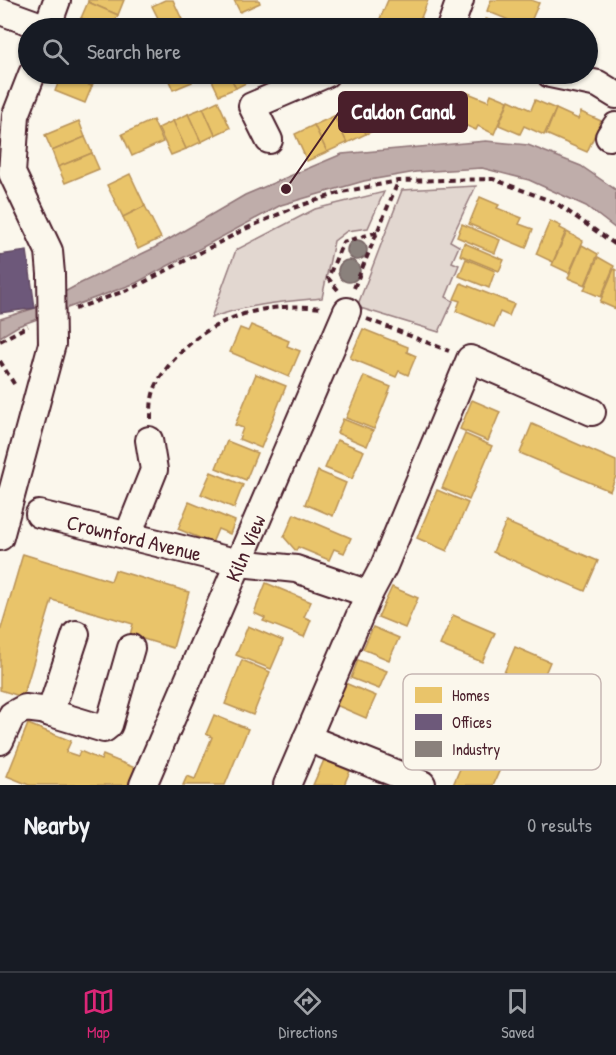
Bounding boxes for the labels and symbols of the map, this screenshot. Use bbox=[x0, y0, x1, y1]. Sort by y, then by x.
callout: Caldon Canal bbox=[339, 92, 467, 132]
text: Caldon Canal bbox=[351, 96, 456, 126]
street label: Crownford Avenue bbox=[64, 507, 205, 568]
street label: Kiln View bbox=[218, 510, 272, 586]
legend bbox=[403, 674, 601, 770]
text: Homes bbox=[452, 684, 489, 706]
text: Offices bbox=[452, 711, 492, 733]
text: Industry bbox=[452, 738, 500, 760]

